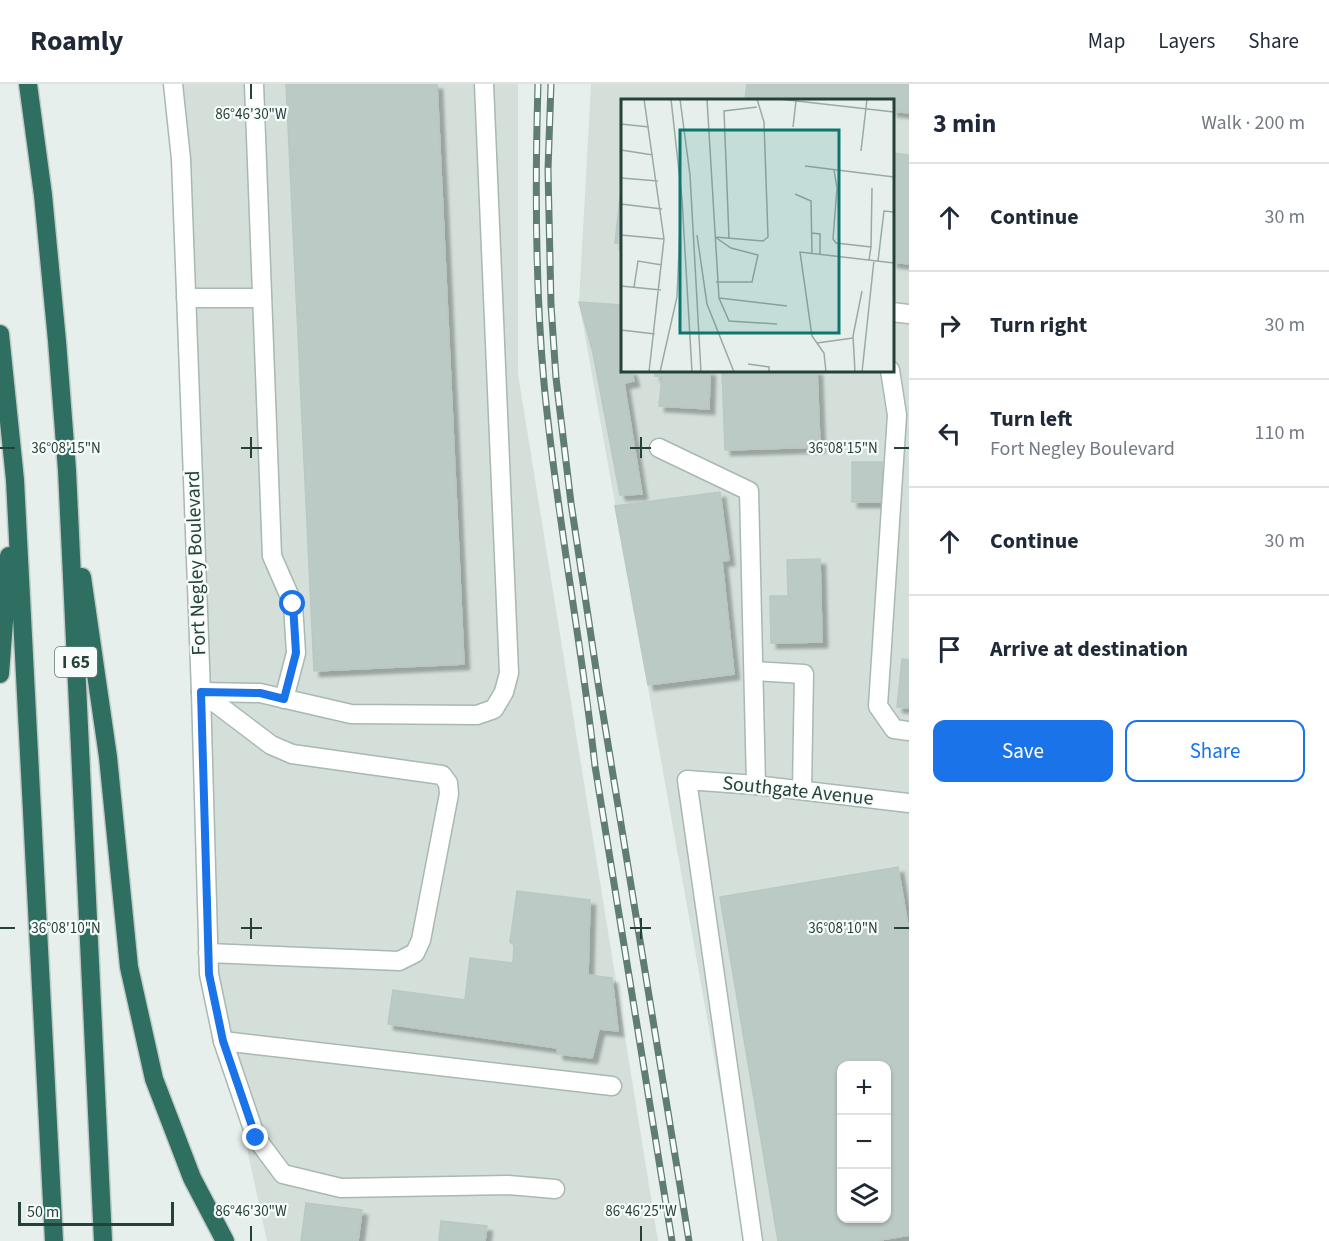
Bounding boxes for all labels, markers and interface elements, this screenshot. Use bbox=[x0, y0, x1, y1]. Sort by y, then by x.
text: Roamly bbox=[30, 21, 123, 61]
text: Map bbox=[1088, 26, 1125, 56]
text: Layers bbox=[1158, 26, 1215, 56]
text: Share bbox=[1248, 26, 1299, 56]
inset map bbox=[621, 99, 894, 372]
text: 86°46'30"W bbox=[215, 104, 287, 125]
text: 3 min bbox=[933, 105, 996, 142]
text: Walk · 200 m bbox=[1201, 109, 1305, 137]
icon: ahead bbox=[933, 201, 966, 234]
text: Continue bbox=[990, 201, 1079, 233]
text: 30 m bbox=[1265, 203, 1305, 231]
icon: right bbox=[933, 309, 966, 342]
text: Turn right bbox=[990, 309, 1087, 341]
text: 30 m bbox=[1265, 311, 1305, 339]
text: Turn left bbox=[990, 403, 1072, 435]
icon: left bbox=[933, 417, 966, 450]
text: 110 m bbox=[1255, 419, 1305, 447]
text: Fort Negley Boulevard bbox=[990, 435, 1175, 463]
text: 36°08'15"N bbox=[31, 438, 101, 459]
text: 36°08'15"N bbox=[808, 438, 878, 459]
street label: Fort Negley Boulevard bbox=[179, 470, 213, 656]
icon: ahead bbox=[933, 525, 966, 558]
text: Continue bbox=[990, 525, 1079, 557]
text: 30 m bbox=[1265, 527, 1305, 555]
route start bbox=[279, 590, 305, 616]
icon: arrive bbox=[933, 633, 966, 666]
text: Arrive at destination bbox=[990, 633, 1188, 665]
road number: I 65 bbox=[55, 647, 97, 677]
button: Save bbox=[933, 720, 1113, 782]
button: Share bbox=[1125, 720, 1305, 782]
street label: Southgate Avenue bbox=[721, 769, 875, 813]
text: 36°08'10"N bbox=[31, 918, 101, 939]
text: 36°08'10"N bbox=[808, 918, 878, 939]
map controls bbox=[837, 1061, 891, 1223]
button: + bbox=[837, 1061, 891, 1115]
button: − bbox=[837, 1115, 891, 1169]
route end bbox=[242, 1124, 268, 1150]
button: layers bbox=[837, 1169, 891, 1223]
scale bar bbox=[18, 1199, 174, 1226]
text: 50 m bbox=[27, 1201, 59, 1223]
text: 86°46'30"W bbox=[215, 1201, 287, 1222]
text: 86°46'25"W bbox=[605, 1201, 677, 1222]

